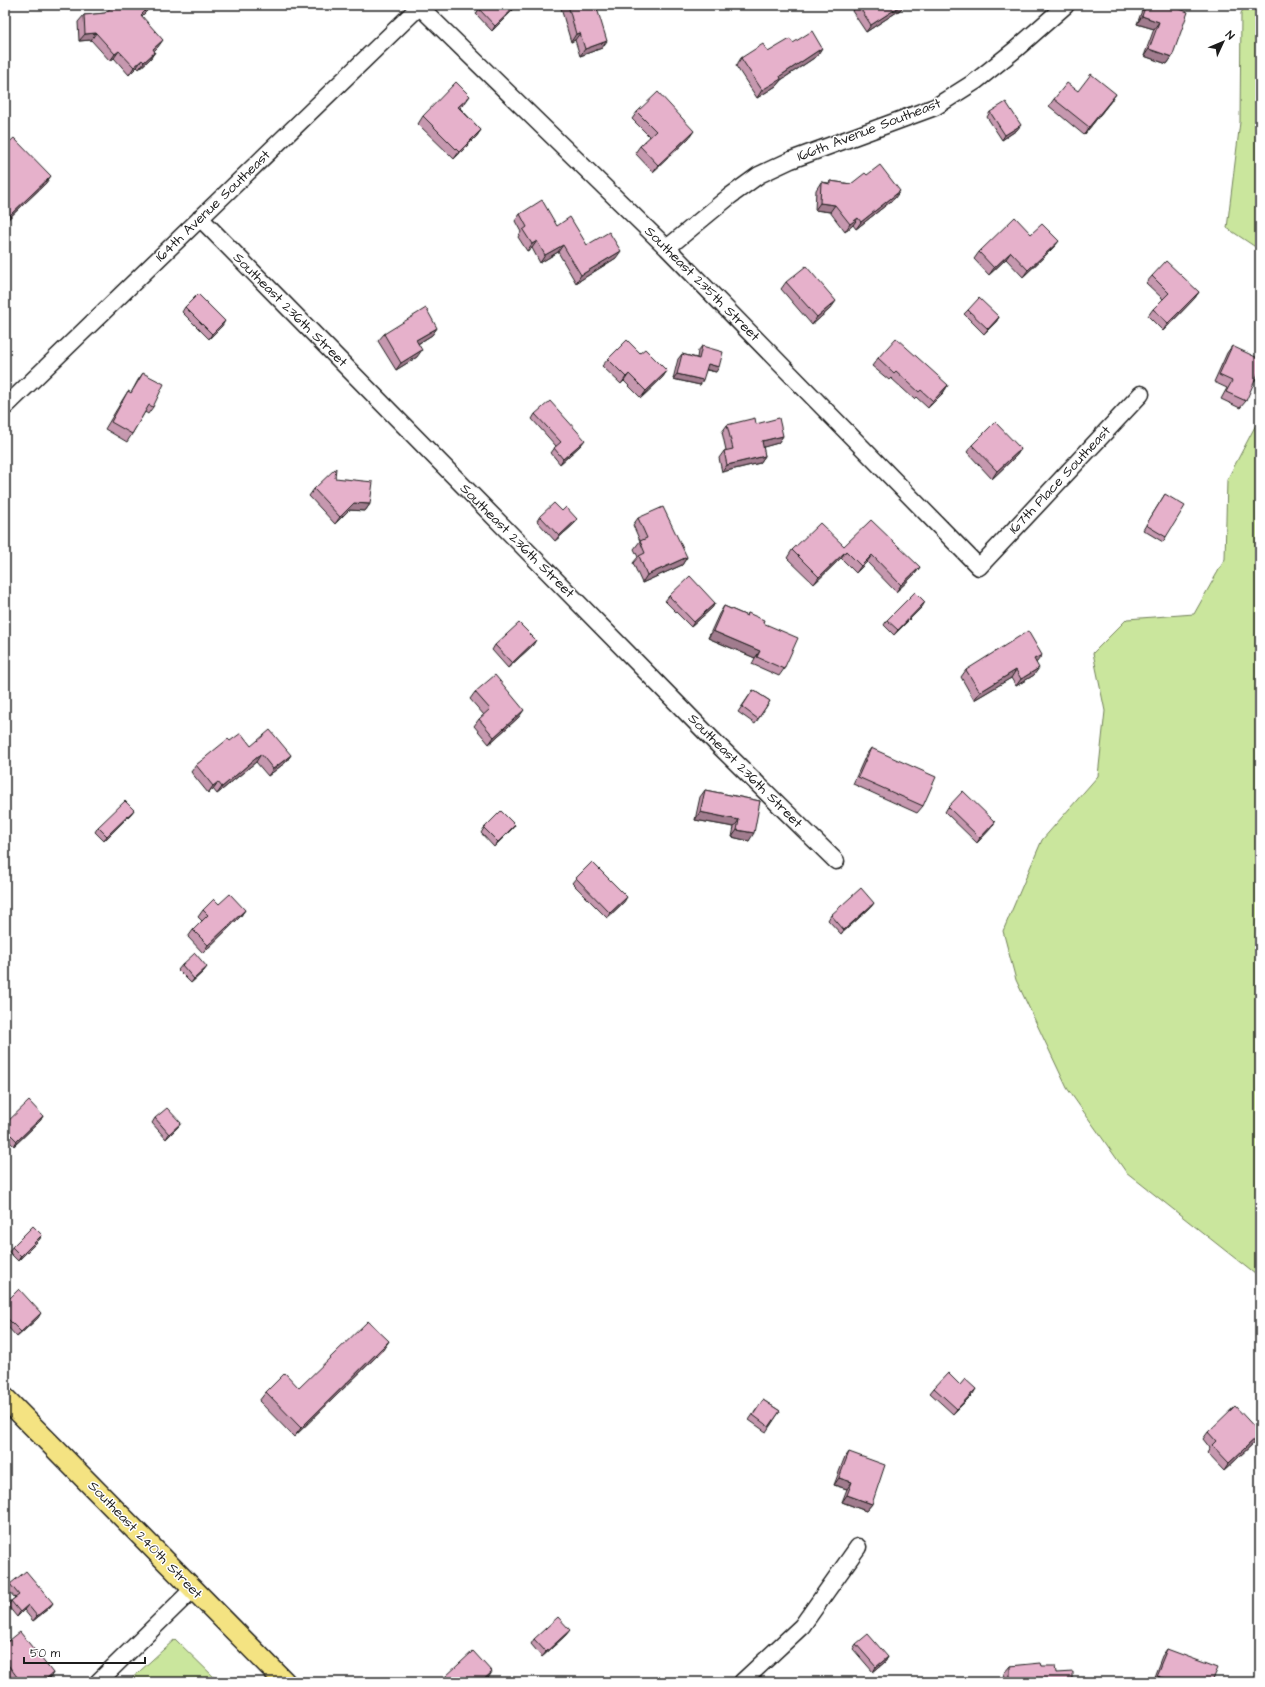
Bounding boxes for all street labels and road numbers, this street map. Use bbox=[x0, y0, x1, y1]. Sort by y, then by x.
street label: 166th Avenue Southeast bbox=[794, 93, 944, 167]
street label: 164th Avenue Southeast bbox=[151, 145, 275, 266]
street label: Southeast 235th Street bbox=[640, 222, 764, 346]
street label: Southeast 236th Street bbox=[228, 248, 352, 372]
street label: 167th Place Southeast bbox=[1004, 421, 1116, 539]
street label: Southeast 236th Street bbox=[455, 479, 579, 603]
street label: Southeast 236th Street bbox=[683, 709, 807, 833]
street label: Southeast 240th Street bbox=[83, 1476, 207, 1604]

